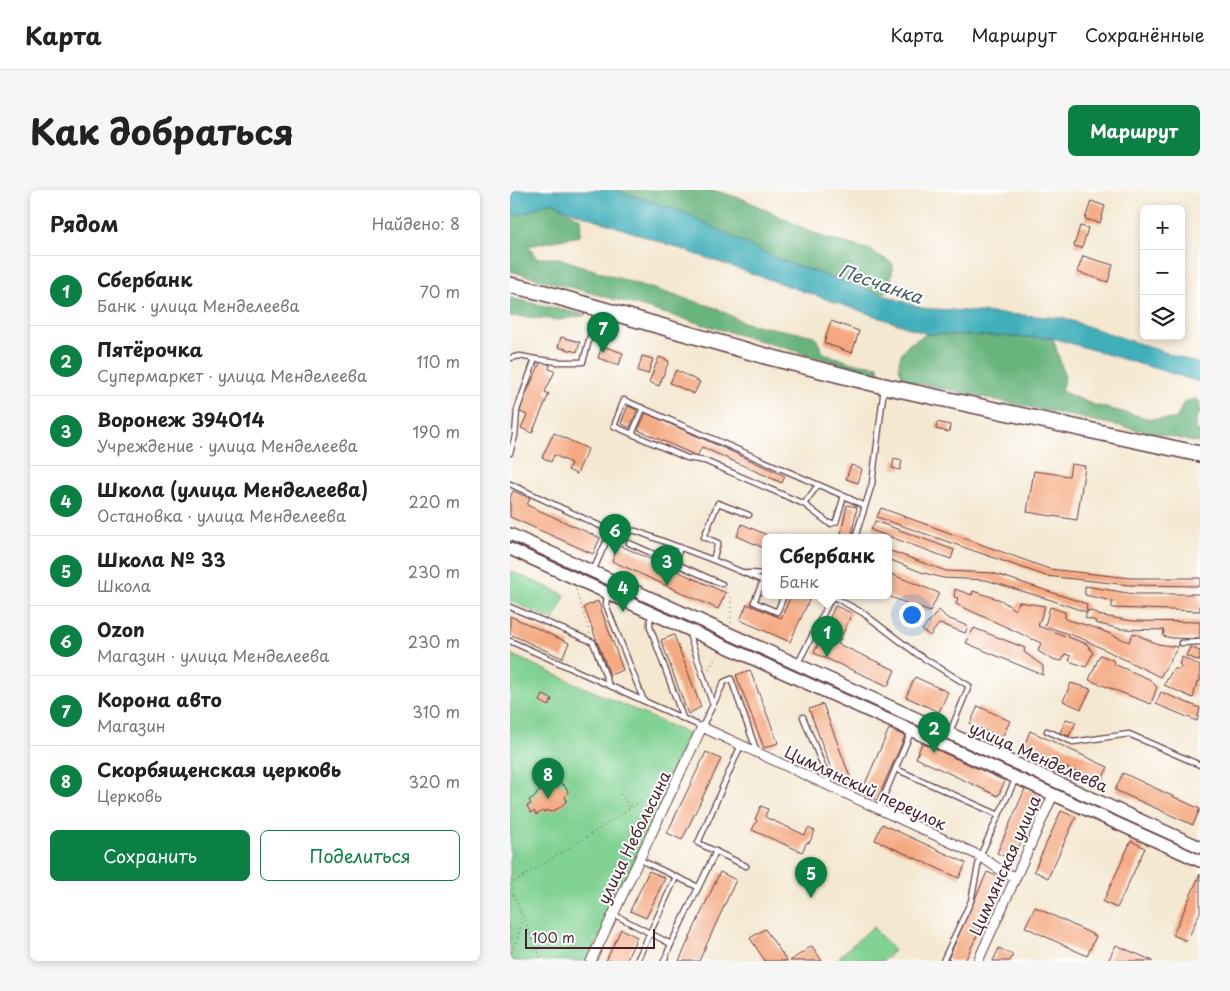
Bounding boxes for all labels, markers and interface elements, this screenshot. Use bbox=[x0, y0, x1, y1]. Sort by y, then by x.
text: Карта bbox=[25, 17, 102, 53]
text: Карта bbox=[891, 21, 943, 48]
text: Маршрут bbox=[971, 21, 1057, 48]
text: Сохранённые bbox=[1085, 21, 1205, 48]
text: Как добраться bbox=[30, 104, 294, 157]
button: Маршрут bbox=[1068, 105, 1200, 156]
map controls bbox=[1140, 205, 1185, 340]
button: + bbox=[1140, 205, 1185, 250]
text: Рядом bbox=[50, 207, 118, 239]
text: Найдено: 8 bbox=[372, 211, 460, 235]
button: − bbox=[1140, 250, 1185, 295]
water label: Песчанка bbox=[836, 256, 927, 310]
text: Сбербанк bbox=[97, 265, 192, 293]
text: 1 bbox=[62, 279, 70, 303]
text: 70 m bbox=[420, 279, 460, 303]
text: Банк · улица Менделеева bbox=[97, 293, 299, 317]
button: layers bbox=[1140, 295, 1185, 340]
pin: 7 bbox=[587, 312, 619, 353]
text: Пятёрочка bbox=[97, 335, 203, 363]
text: 2 bbox=[60, 349, 72, 373]
text: 110 m bbox=[417, 349, 460, 373]
text: Супермаркет · улица Менделеева bbox=[97, 363, 367, 387]
text: Воронеж 394014 bbox=[97, 405, 264, 433]
text: 3 bbox=[61, 419, 71, 443]
text: 190 m bbox=[412, 419, 460, 443]
text: Учреждение · улица Менделеева bbox=[97, 433, 358, 457]
text: Школа (улица Менделеева) bbox=[97, 475, 368, 503]
text: 4 bbox=[61, 489, 71, 513]
text: 220 m bbox=[409, 489, 460, 513]
text: Остановка · улица Менделеева bbox=[97, 503, 346, 527]
pin: 6 bbox=[599, 514, 631, 555]
popup bbox=[762, 534, 892, 599]
text: Сбербанк bbox=[779, 541, 875, 569]
text: Школа № 33 bbox=[97, 545, 226, 573]
pin: 3 bbox=[651, 545, 683, 586]
text: 5 bbox=[61, 559, 71, 583]
text: 230 m bbox=[408, 559, 460, 583]
text: Банк bbox=[779, 569, 819, 593]
pin: 4 bbox=[607, 571, 639, 612]
text: Школа bbox=[97, 573, 151, 597]
your location bbox=[899, 602, 925, 628]
text: Ozon bbox=[97, 615, 145, 643]
pin: 1 bbox=[811, 616, 843, 657]
text: 6 bbox=[60, 629, 72, 653]
text: 230 m bbox=[408, 629, 460, 653]
text: Магазин · улица Менделеева bbox=[97, 643, 329, 667]
text: Корона авто bbox=[97, 685, 222, 713]
text: 7 bbox=[61, 699, 71, 723]
text: 310 m bbox=[412, 699, 460, 723]
pin: 2 bbox=[918, 712, 950, 753]
text: Магазин bbox=[97, 713, 166, 737]
street label: улица Менделеева bbox=[966, 715, 1112, 797]
street label: Цимлянский переулок bbox=[781, 739, 951, 835]
text: Скорбященская церковь bbox=[97, 755, 341, 783]
pin: 8 bbox=[532, 758, 564, 799]
street label: улица Небольсина bbox=[590, 766, 676, 908]
text: 8 bbox=[61, 769, 71, 793]
text: 320 m bbox=[409, 769, 460, 793]
text: Церковь bbox=[97, 783, 162, 807]
street label: Цимлянская улица bbox=[962, 791, 1046, 939]
button: Сохранить bbox=[50, 830, 250, 881]
button: Поделиться bbox=[260, 830, 460, 881]
pin: 5 bbox=[795, 857, 827, 898]
scale bar bbox=[525, 926, 655, 949]
text: 100 m bbox=[532, 927, 575, 948]

